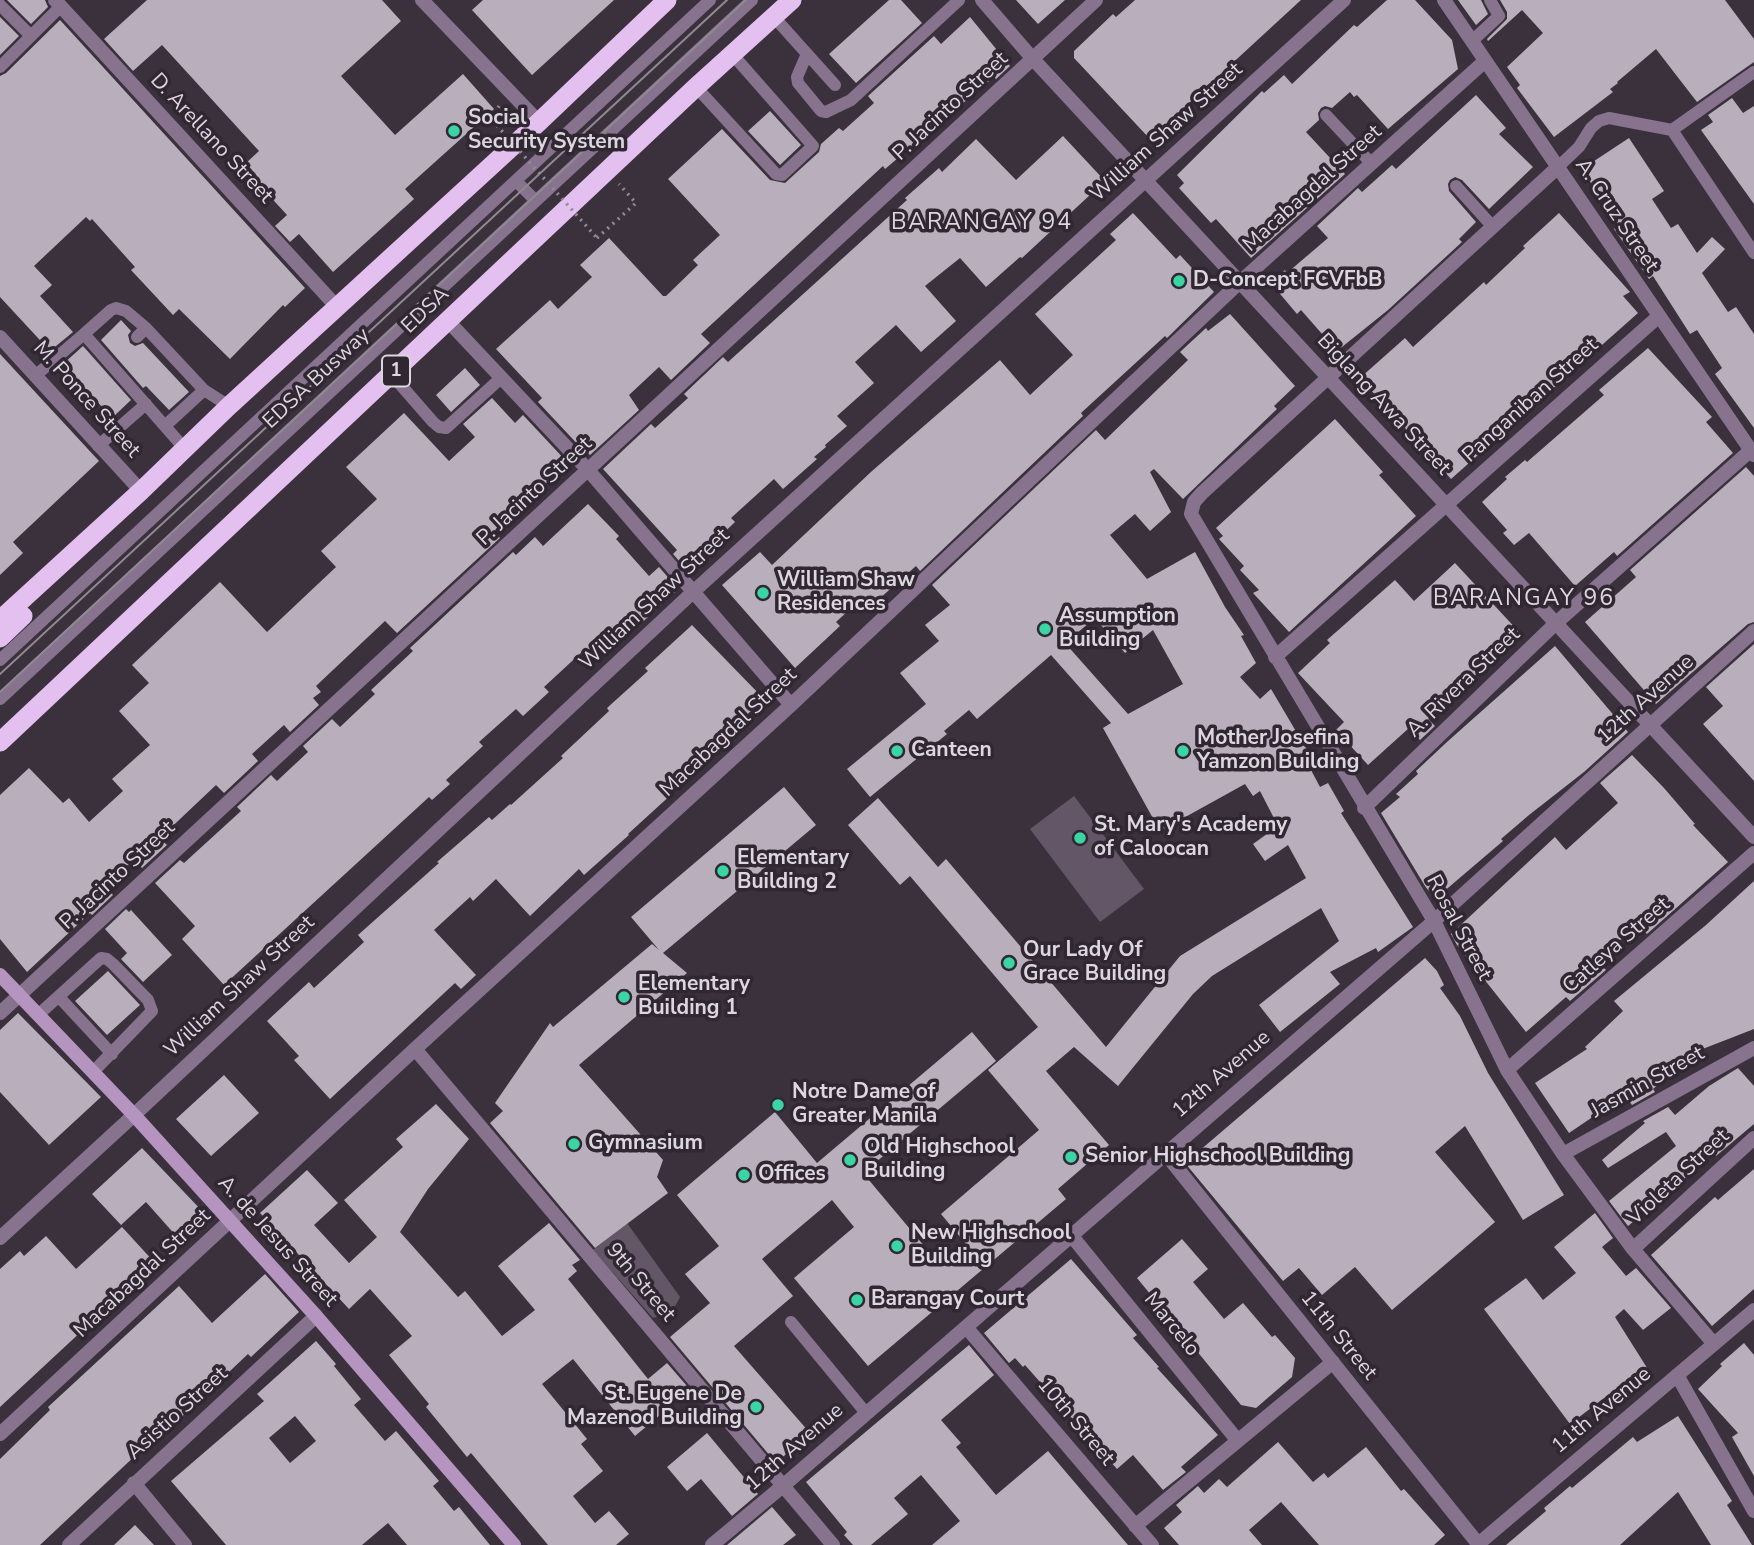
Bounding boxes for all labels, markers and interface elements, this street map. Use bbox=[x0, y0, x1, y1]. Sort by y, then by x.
street label: P. Jacinto Street bbox=[888, 47, 1014, 167]
street label: William Shaw Street bbox=[1086, 58, 1248, 208]
street label: D. Arellano Street bbox=[144, 69, 278, 209]
place label: Social Security System bbox=[468, 106, 625, 156]
street label: Macabagdal Street bbox=[1238, 120, 1388, 258]
marker: Social Security System bbox=[446, 123, 462, 139]
street label: A. Cruz Street bbox=[1569, 154, 1663, 278]
district label: BARANGAY 94 bbox=[892, 209, 1072, 237]
place label: D-Concept FCVFbB bbox=[1193, 268, 1383, 294]
marker: D-Concept FCVFbB bbox=[1171, 273, 1187, 289]
street label: EDSA bbox=[397, 282, 455, 340]
street label: EDSA Busway bbox=[258, 323, 376, 435]
street label: Biglang Awa Street bbox=[1311, 329, 1455, 481]
street label: Panganiban Street bbox=[1458, 333, 1604, 469]
street label: M. Ponce Street bbox=[27, 337, 145, 463]
road number: 1 bbox=[382, 356, 410, 386]
street label: P. Jacinto Street bbox=[472, 432, 598, 552]
street label: William Shaw Street bbox=[575, 524, 735, 676]
place label: William Shaw Residences bbox=[777, 568, 915, 618]
marker: William Shaw Residences bbox=[755, 585, 771, 601]
district label: BARANGAY 96 bbox=[1434, 585, 1614, 613]
place label: Assumption Building bbox=[1059, 604, 1176, 654]
marker: Assumption Building bbox=[1037, 621, 1053, 637]
street label: A. Rivera Street bbox=[1402, 623, 1526, 743]
street label: 12th Avenue bbox=[1592, 650, 1700, 750]
street label: Macabagdal Street bbox=[655, 663, 803, 803]
place label: Mother Josefina Yamzon Building bbox=[1197, 726, 1360, 776]
place label: Canteen bbox=[911, 738, 992, 764]
marker: Canteen bbox=[889, 743, 905, 759]
marker: Mother Josefina Yamzon Building bbox=[1175, 743, 1191, 759]
place label: St. Mary's Academy of Caloocan bbox=[1094, 813, 1287, 863]
street label: P. Jacinto Street bbox=[55, 816, 181, 936]
marker: St. Mary's Academy of Caloocan bbox=[1072, 830, 1088, 846]
place label: Elementary Building 2 bbox=[737, 846, 849, 896]
marker: Elementary Building 2 bbox=[715, 863, 731, 879]
street label: Rosal Street bbox=[1420, 871, 1496, 985]
street label: Catleya Street bbox=[1558, 893, 1676, 999]
street label: William Shaw Street bbox=[160, 911, 320, 1063]
place label: Our Lady Of Grace Building bbox=[1023, 938, 1166, 988]
marker: Our Lady Of Grace Building bbox=[1001, 955, 1017, 971]
place label: Elementary Building 1 bbox=[638, 972, 750, 1022]
marker: Elementary Building 1 bbox=[616, 989, 632, 1005]
street label: 12th Avenue bbox=[1168, 1026, 1276, 1124]
street label: Jasmin Street bbox=[1587, 1042, 1709, 1124]
place label: Notre Dame of Greater Manila bbox=[792, 1080, 937, 1130]
marker: Notre Dame of Greater Manila bbox=[770, 1097, 786, 1113]
street label: Violeta Street bbox=[1623, 1125, 1735, 1231]
place label: Gymnasium bbox=[588, 1131, 703, 1157]
place label: Old Highschool Building bbox=[864, 1135, 1015, 1185]
marker: Gymnasium bbox=[566, 1136, 582, 1152]
place label: Senior Highschool Building bbox=[1085, 1144, 1350, 1170]
marker: Senior Highschool Building bbox=[1063, 1149, 1079, 1165]
marker: Old Highschool Building bbox=[842, 1152, 858, 1168]
place label: Offices bbox=[758, 1162, 826, 1188]
marker: Offices bbox=[736, 1167, 752, 1183]
street label: A. de Jesus Street bbox=[212, 1171, 342, 1313]
street label: Macabagdal Street bbox=[69, 1204, 217, 1344]
place label: New Highschool Building bbox=[911, 1221, 1071, 1271]
marker: New Highschool Building bbox=[889, 1238, 905, 1254]
street label: 9th Street bbox=[600, 1239, 680, 1327]
street label: 11th Street bbox=[1294, 1286, 1382, 1386]
place label: Barangay Court bbox=[871, 1287, 1024, 1313]
street label: Marcelo bbox=[1138, 1288, 1204, 1362]
marker: Barangay Court bbox=[849, 1292, 865, 1308]
street label: Asistio Street bbox=[122, 1362, 234, 1466]
street label: 11th Avenue bbox=[1547, 1362, 1657, 1460]
street label: 10th Street bbox=[1031, 1373, 1119, 1471]
place label: St. Eugene De Mazenod Building bbox=[567, 1382, 742, 1432]
street label: 12th Avenue bbox=[741, 1399, 849, 1497]
marker: St. Eugene De Mazenod Building bbox=[748, 1399, 764, 1415]

